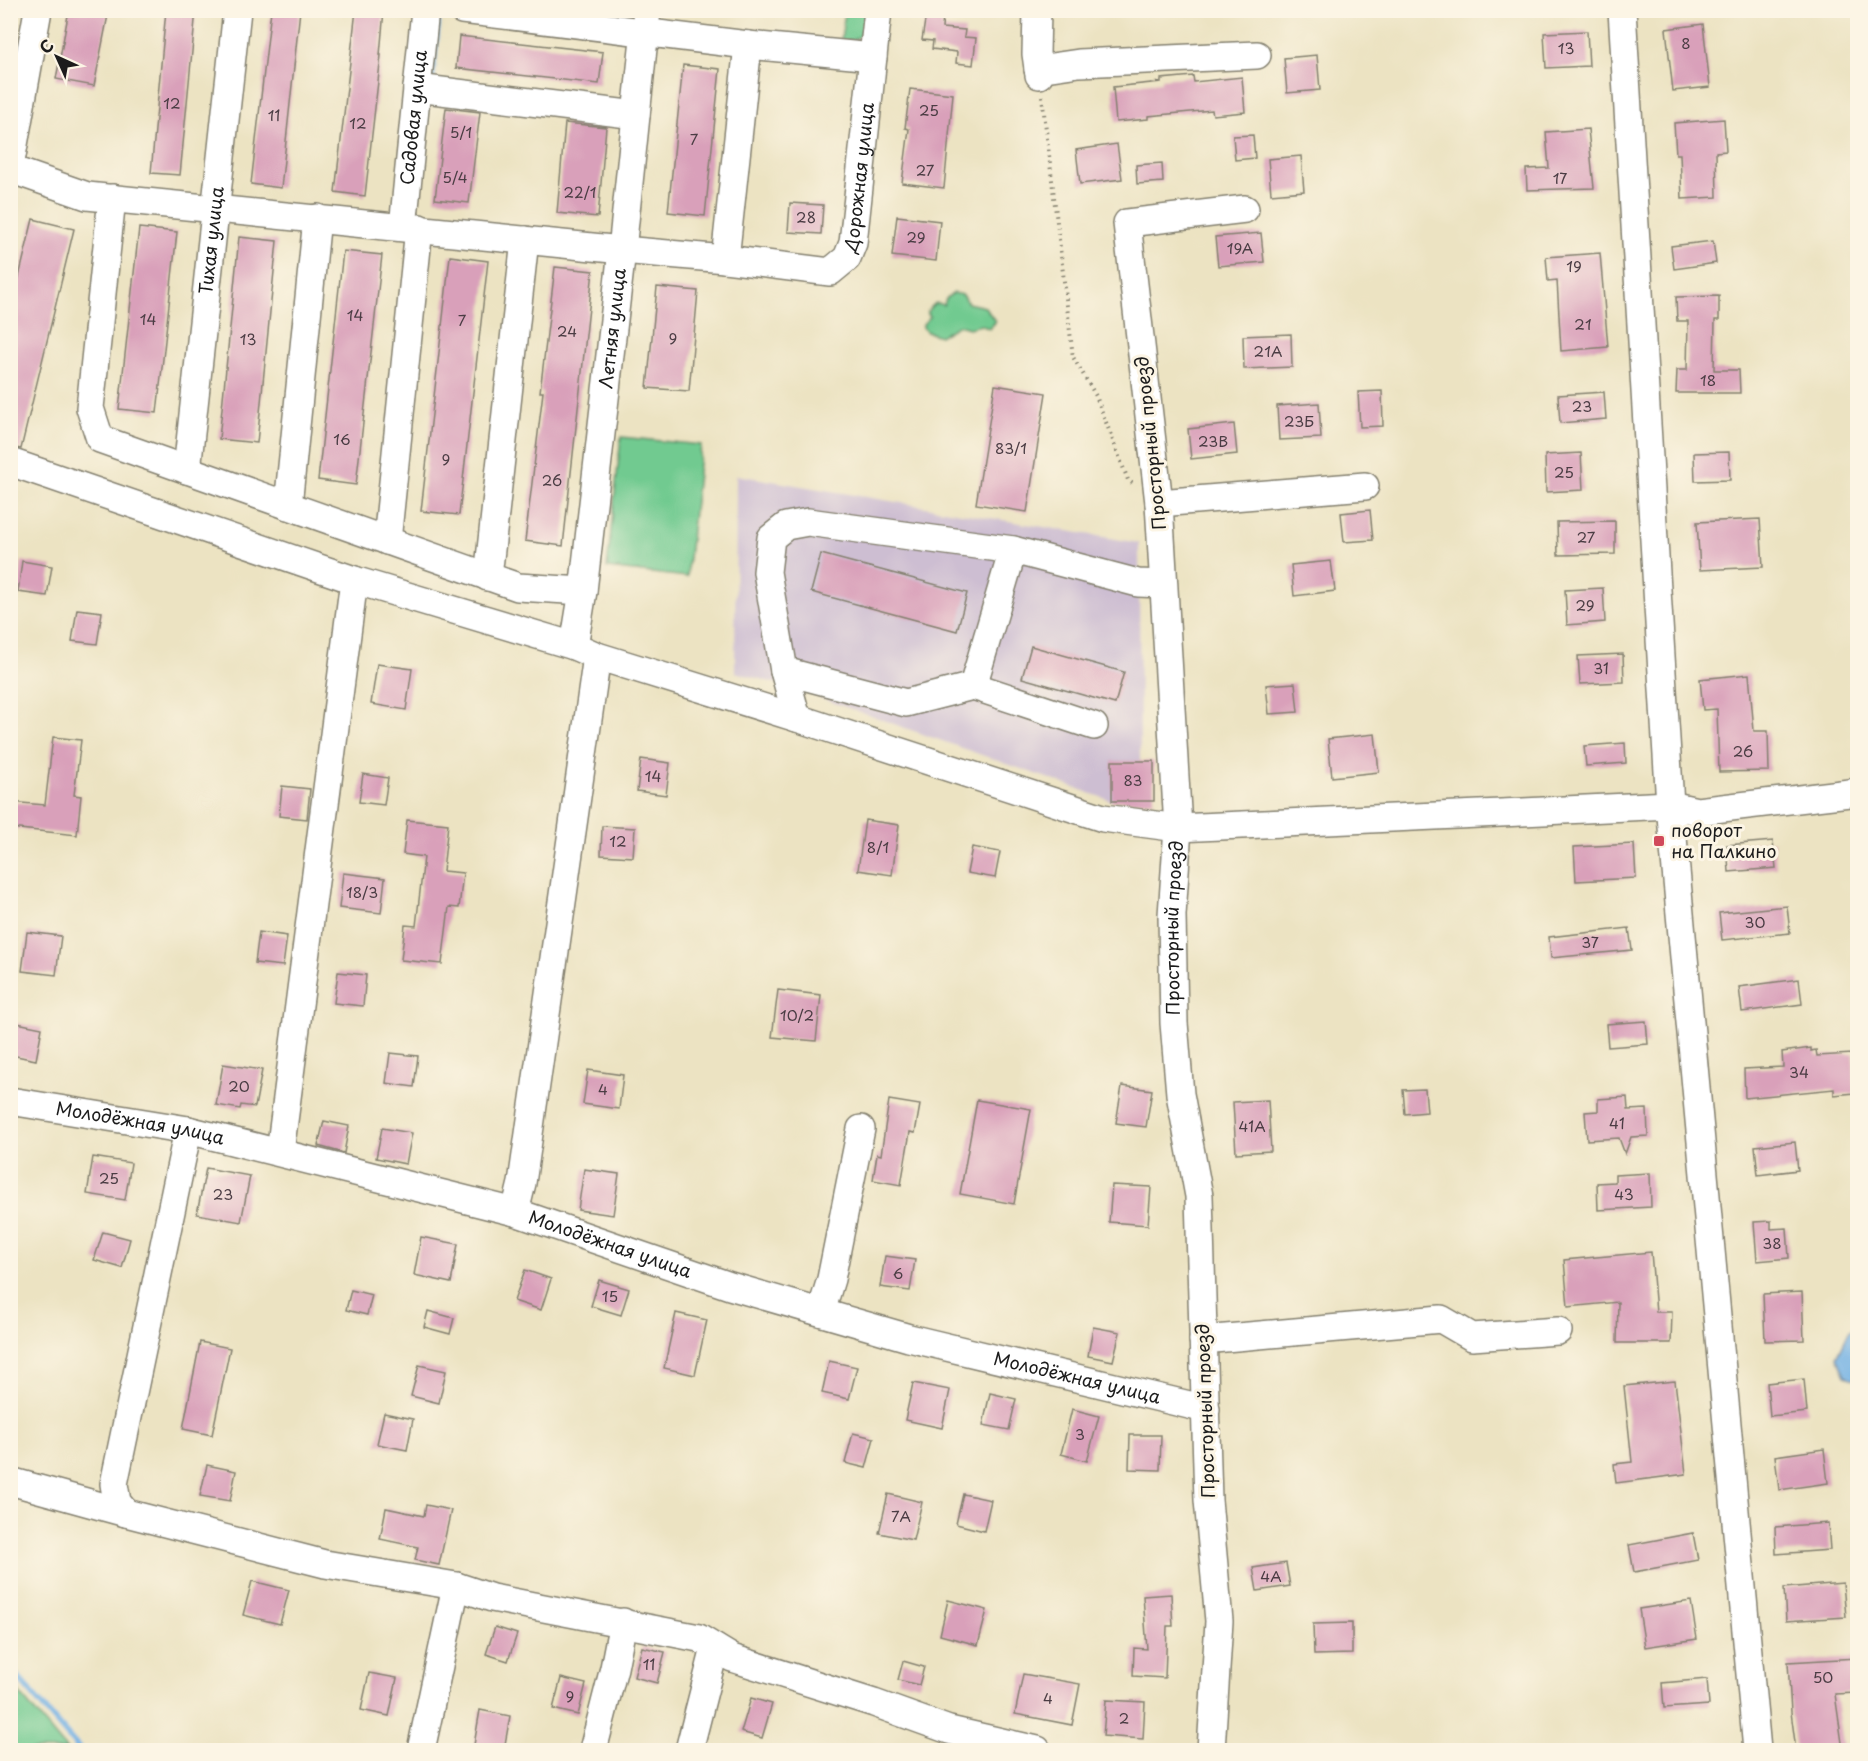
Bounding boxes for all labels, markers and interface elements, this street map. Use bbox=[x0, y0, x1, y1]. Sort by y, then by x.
north arrow bbox=[27, 27, 87, 87]
house number: 8 bbox=[1681, 31, 1691, 54]
text: С bbox=[33, 33, 58, 58]
house number: 13 bbox=[1558, 36, 1574, 59]
street label: Садовая улица bbox=[392, 48, 433, 186]
house number: 12 bbox=[163, 91, 181, 114]
house number: 25 bbox=[919, 98, 939, 121]
street label: Дорожная улица bbox=[836, 100, 880, 256]
house number: 11 bbox=[268, 103, 280, 126]
house number: 12 bbox=[349, 111, 367, 134]
house number: 5/1 bbox=[450, 120, 472, 143]
house number: 7 bbox=[690, 127, 699, 150]
house number: 27 bbox=[916, 158, 935, 181]
house number: 5/4 bbox=[442, 165, 468, 188]
house number: 17 bbox=[1553, 166, 1567, 189]
house number: 22/1 bbox=[563, 180, 597, 203]
street label: Тихая улица bbox=[191, 184, 230, 295]
house number: 28 bbox=[796, 205, 816, 228]
house number: 29 bbox=[906, 225, 926, 248]
house number: 19А bbox=[1227, 236, 1253, 259]
house number: 19 bbox=[1566, 254, 1582, 277]
street label: Летняя улица bbox=[591, 266, 632, 390]
house number: 14 bbox=[347, 303, 363, 326]
house number: 14 bbox=[140, 307, 156, 330]
house number: 7 bbox=[458, 308, 467, 331]
house number: 21 bbox=[1574, 312, 1592, 335]
house number: 24 bbox=[557, 319, 577, 342]
house number: 9 bbox=[669, 326, 677, 349]
house number: 13 bbox=[240, 327, 256, 350]
house number: 21А bbox=[1254, 339, 1282, 362]
street label: Просторный проезд bbox=[1127, 355, 1172, 531]
house number: 18 bbox=[1700, 368, 1716, 391]
house number: 23 bbox=[1572, 394, 1592, 417]
house number: 23Б bbox=[1284, 409, 1314, 432]
house number: 16 bbox=[333, 427, 351, 450]
house number: 23В bbox=[1198, 429, 1228, 452]
house number: 83/1 bbox=[995, 436, 1027, 459]
house number: 9 bbox=[442, 447, 450, 470]
house number: 25 bbox=[1554, 460, 1574, 483]
house number: 26 bbox=[542, 468, 562, 491]
house number: 27 bbox=[1577, 525, 1596, 548]
house number: 29 bbox=[1575, 593, 1595, 616]
house number: 31 bbox=[1593, 656, 1609, 679]
house number: 26 bbox=[1733, 739, 1753, 762]
house number: 14 bbox=[645, 764, 661, 787]
house number: 83 bbox=[1123, 768, 1143, 791]
place label: поворот на Палкино bbox=[1671, 816, 1777, 864]
house number: 12 bbox=[609, 829, 627, 852]
marker: поворот на Палкино bbox=[1652, 834, 1666, 848]
house number: 8/1 bbox=[867, 835, 889, 858]
street label: Просторный проезд bbox=[1157, 840, 1189, 1016]
house number: 18/3 bbox=[346, 880, 378, 903]
house number: 30 bbox=[1745, 910, 1765, 933]
house number: 37 bbox=[1581, 930, 1599, 953]
house number: 10/2 bbox=[780, 1003, 814, 1026]
house number: 34 bbox=[1789, 1060, 1809, 1083]
house number: 20 bbox=[228, 1074, 250, 1097]
house number: 4 bbox=[598, 1077, 608, 1100]
street label: Молодёжная улица bbox=[54, 1094, 228, 1151]
house number: 41 bbox=[1609, 1111, 1625, 1134]
house number: 41А bbox=[1238, 1114, 1266, 1137]
house number: 25 bbox=[99, 1166, 119, 1189]
house number: 23 bbox=[213, 1182, 233, 1205]
house number: 43 bbox=[1614, 1182, 1634, 1205]
street label: Молодёжная улица bbox=[525, 1203, 696, 1284]
house number: 38 bbox=[1762, 1231, 1782, 1254]
house number: 6 bbox=[893, 1261, 903, 1284]
house number: 15 bbox=[602, 1284, 618, 1307]
street label: Просторный проезд bbox=[1188, 1323, 1221, 1499]
street label: Молодёжная улица bbox=[991, 1344, 1164, 1410]
house number: 3 bbox=[1075, 1422, 1085, 1445]
house number: 7А bbox=[891, 1504, 911, 1527]
house number: 4А bbox=[1260, 1564, 1282, 1587]
house number: 11 bbox=[643, 1652, 655, 1675]
house number: 50 bbox=[1813, 1665, 1833, 1688]
house number: 9 bbox=[566, 1684, 574, 1707]
house number: 4 bbox=[1043, 1686, 1053, 1709]
house number: 2 bbox=[1119, 1706, 1129, 1729]

